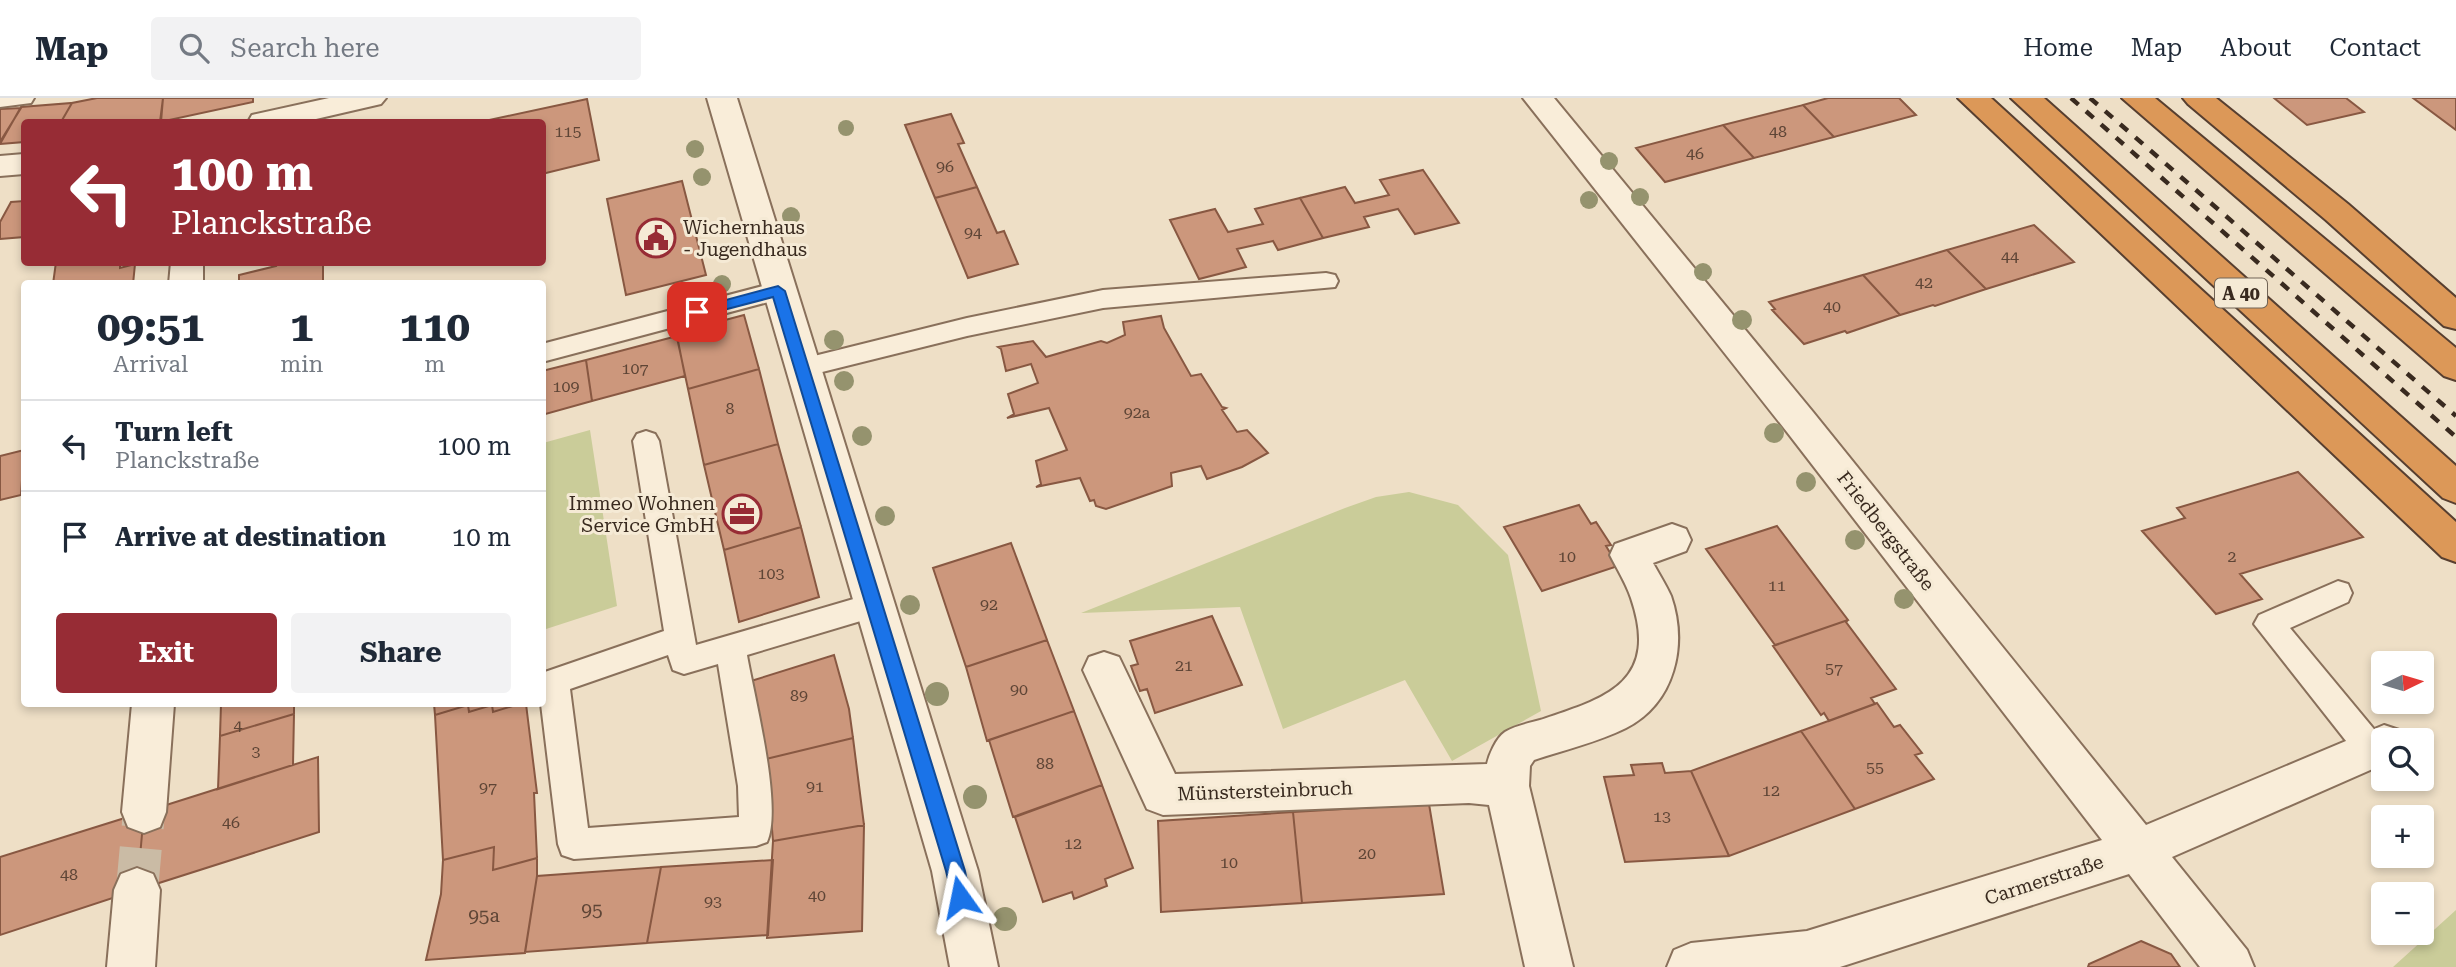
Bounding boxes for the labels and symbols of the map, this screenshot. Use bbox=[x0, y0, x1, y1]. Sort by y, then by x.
house number: 115 bbox=[555, 122, 581, 141]
house number: 48 bbox=[1769, 122, 1787, 141]
house number: 46 bbox=[1686, 144, 1704, 163]
house number: 96 bbox=[936, 157, 954, 176]
place label: Wichernhaus - Jugendhaus bbox=[683, 216, 807, 261]
public building icon: Wichernhaus - Jugendhaus bbox=[635, 217, 677, 259]
house number: 94 bbox=[964, 223, 982, 242]
house number: 44 bbox=[2001, 247, 2019, 266]
house number: 42 bbox=[1915, 273, 1933, 292]
road number: A 40 bbox=[2215, 278, 2267, 308]
pin bbox=[667, 282, 727, 342]
house number: 40 bbox=[1823, 297, 1841, 316]
house number: 107 bbox=[622, 359, 648, 378]
house number: 109 bbox=[553, 377, 579, 396]
house number: 8 bbox=[726, 399, 735, 418]
house number: 92a bbox=[1124, 403, 1151, 422]
street label: Friedbergstraße bbox=[1832, 467, 1940, 595]
place label: Immeo Wohnen Service GmbH bbox=[569, 492, 715, 537]
office icon: Immeo Wohnen Service GmbH bbox=[721, 493, 763, 535]
house number: 10 bbox=[1558, 547, 1576, 566]
house number: 2 bbox=[2228, 547, 2237, 566]
house number: 103 bbox=[758, 564, 784, 583]
house number: 11 bbox=[1768, 576, 1786, 595]
house number: 92 bbox=[980, 595, 998, 614]
north arrow bbox=[2371, 651, 2434, 714]
house number: 21 bbox=[1175, 656, 1193, 675]
house number: 57 bbox=[1825, 659, 1843, 678]
house number: 90 bbox=[1010, 680, 1028, 699]
house number: 89 bbox=[790, 686, 808, 705]
house number: 4 bbox=[234, 716, 243, 735]
house number: 3 bbox=[252, 742, 261, 761]
house number: 88 bbox=[1036, 754, 1054, 773]
house number: 55 bbox=[1866, 758, 1884, 777]
street label: Münstersteinbruch bbox=[1177, 776, 1353, 806]
house number: 91 bbox=[806, 777, 824, 796]
house number: 97 bbox=[479, 778, 497, 797]
house number: 12 bbox=[1762, 781, 1780, 800]
house number: 13 bbox=[1653, 807, 1671, 826]
house number: 46 bbox=[222, 813, 240, 832]
house number: 12 bbox=[1064, 834, 1082, 853]
house number: 20 bbox=[1358, 844, 1376, 863]
street label: Carmerstraße bbox=[1982, 850, 2106, 910]
house number: 10 bbox=[1220, 853, 1238, 872]
position arrow bbox=[923, 860, 997, 934]
house number: 48 bbox=[60, 865, 78, 884]
house number: 40 bbox=[808, 886, 826, 905]
house number: 93 bbox=[704, 892, 722, 911]
house number: 95 bbox=[581, 898, 603, 921]
house number: 95a bbox=[468, 904, 500, 927]

